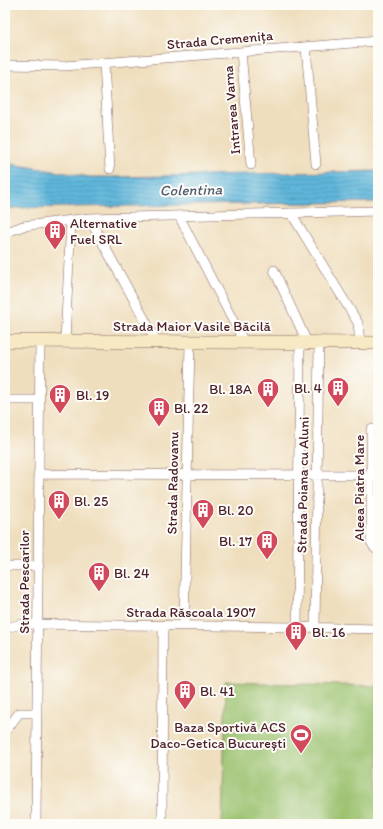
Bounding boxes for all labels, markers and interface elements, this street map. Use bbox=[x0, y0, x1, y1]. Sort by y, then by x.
street label: Strada Cremenița bbox=[166, 27, 275, 53]
street label: Intrarea Varna bbox=[220, 65, 244, 155]
water label: Colentina bbox=[160, 180, 223, 200]
place label: Alternative Fuel SRL bbox=[70, 215, 137, 248]
building icon: Alternative Fuel SRL bbox=[42, 218, 68, 251]
street label: Strada Maior Vasile Băcilă bbox=[113, 318, 272, 335]
building icon: Bl. 4 bbox=[325, 375, 351, 408]
building icon: Bl. 18A bbox=[255, 376, 281, 409]
place label: Bl. 4 bbox=[294, 380, 323, 397]
place label: Bl. 18A bbox=[209, 381, 252, 398]
building icon: Bl. 19 bbox=[47, 382, 73, 415]
place label: Bl. 19 bbox=[76, 387, 109, 404]
building icon: Bl. 22 bbox=[146, 395, 172, 428]
place label: Bl. 22 bbox=[174, 400, 209, 417]
street label: Strada Poiana cu Aluni bbox=[293, 417, 313, 553]
street label: Strada Radovanu bbox=[164, 431, 182, 535]
street label: Aleea Piatra Mare bbox=[351, 434, 368, 541]
building icon: Bl. 25 bbox=[46, 488, 72, 521]
place label: Bl. 25 bbox=[74, 493, 108, 510]
building icon: Bl. 20 bbox=[190, 497, 216, 530]
place label: Bl. 20 bbox=[218, 502, 254, 519]
building icon: Bl. 17 bbox=[254, 528, 280, 561]
street label: Strada Pescarilor bbox=[16, 530, 33, 634]
place label: Bl. 17 bbox=[219, 533, 252, 550]
building icon: Bl. 24 bbox=[86, 560, 112, 593]
place label: Bl. 24 bbox=[114, 565, 150, 582]
street label: Strada Răscoala 1907 bbox=[126, 604, 256, 621]
building icon: Bl. 16 bbox=[283, 619, 309, 652]
place label: Bl. 16 bbox=[312, 624, 346, 641]
building icon: Bl. 41 bbox=[172, 678, 198, 711]
place label: Bl. 41 bbox=[200, 683, 235, 700]
place label: Baza Sportivă ACS Daco-Getica București bbox=[150, 719, 286, 752]
sports icon: Baza Sportivă ACS Daco-Getica București bbox=[288, 722, 314, 755]

